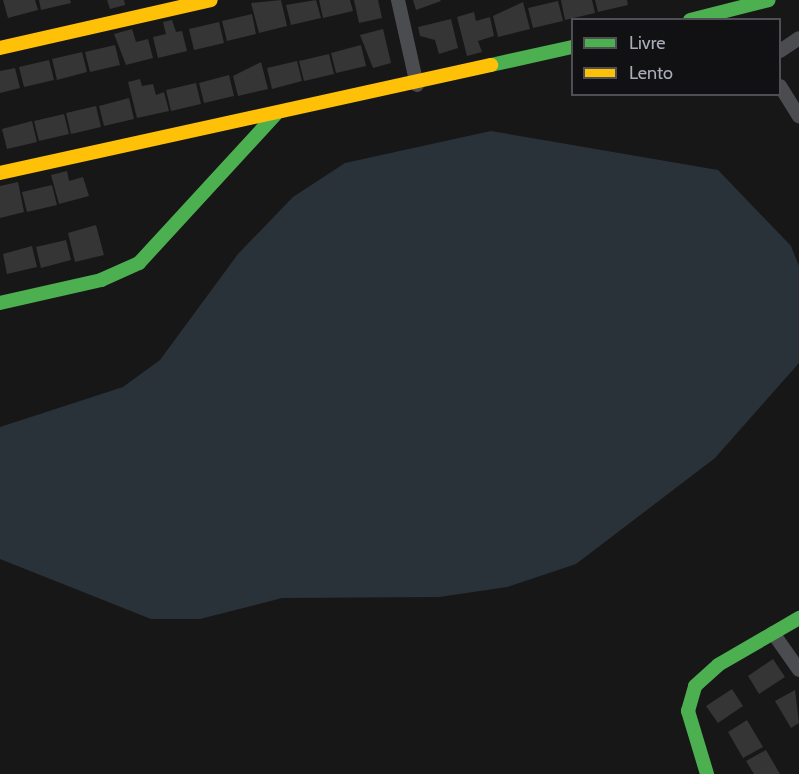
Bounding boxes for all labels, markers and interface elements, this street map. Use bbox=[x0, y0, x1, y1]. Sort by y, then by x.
legend bbox=[571, 18, 781, 96]
text: Livre bbox=[629, 32, 665, 54]
text: Lento bbox=[629, 62, 673, 84]

